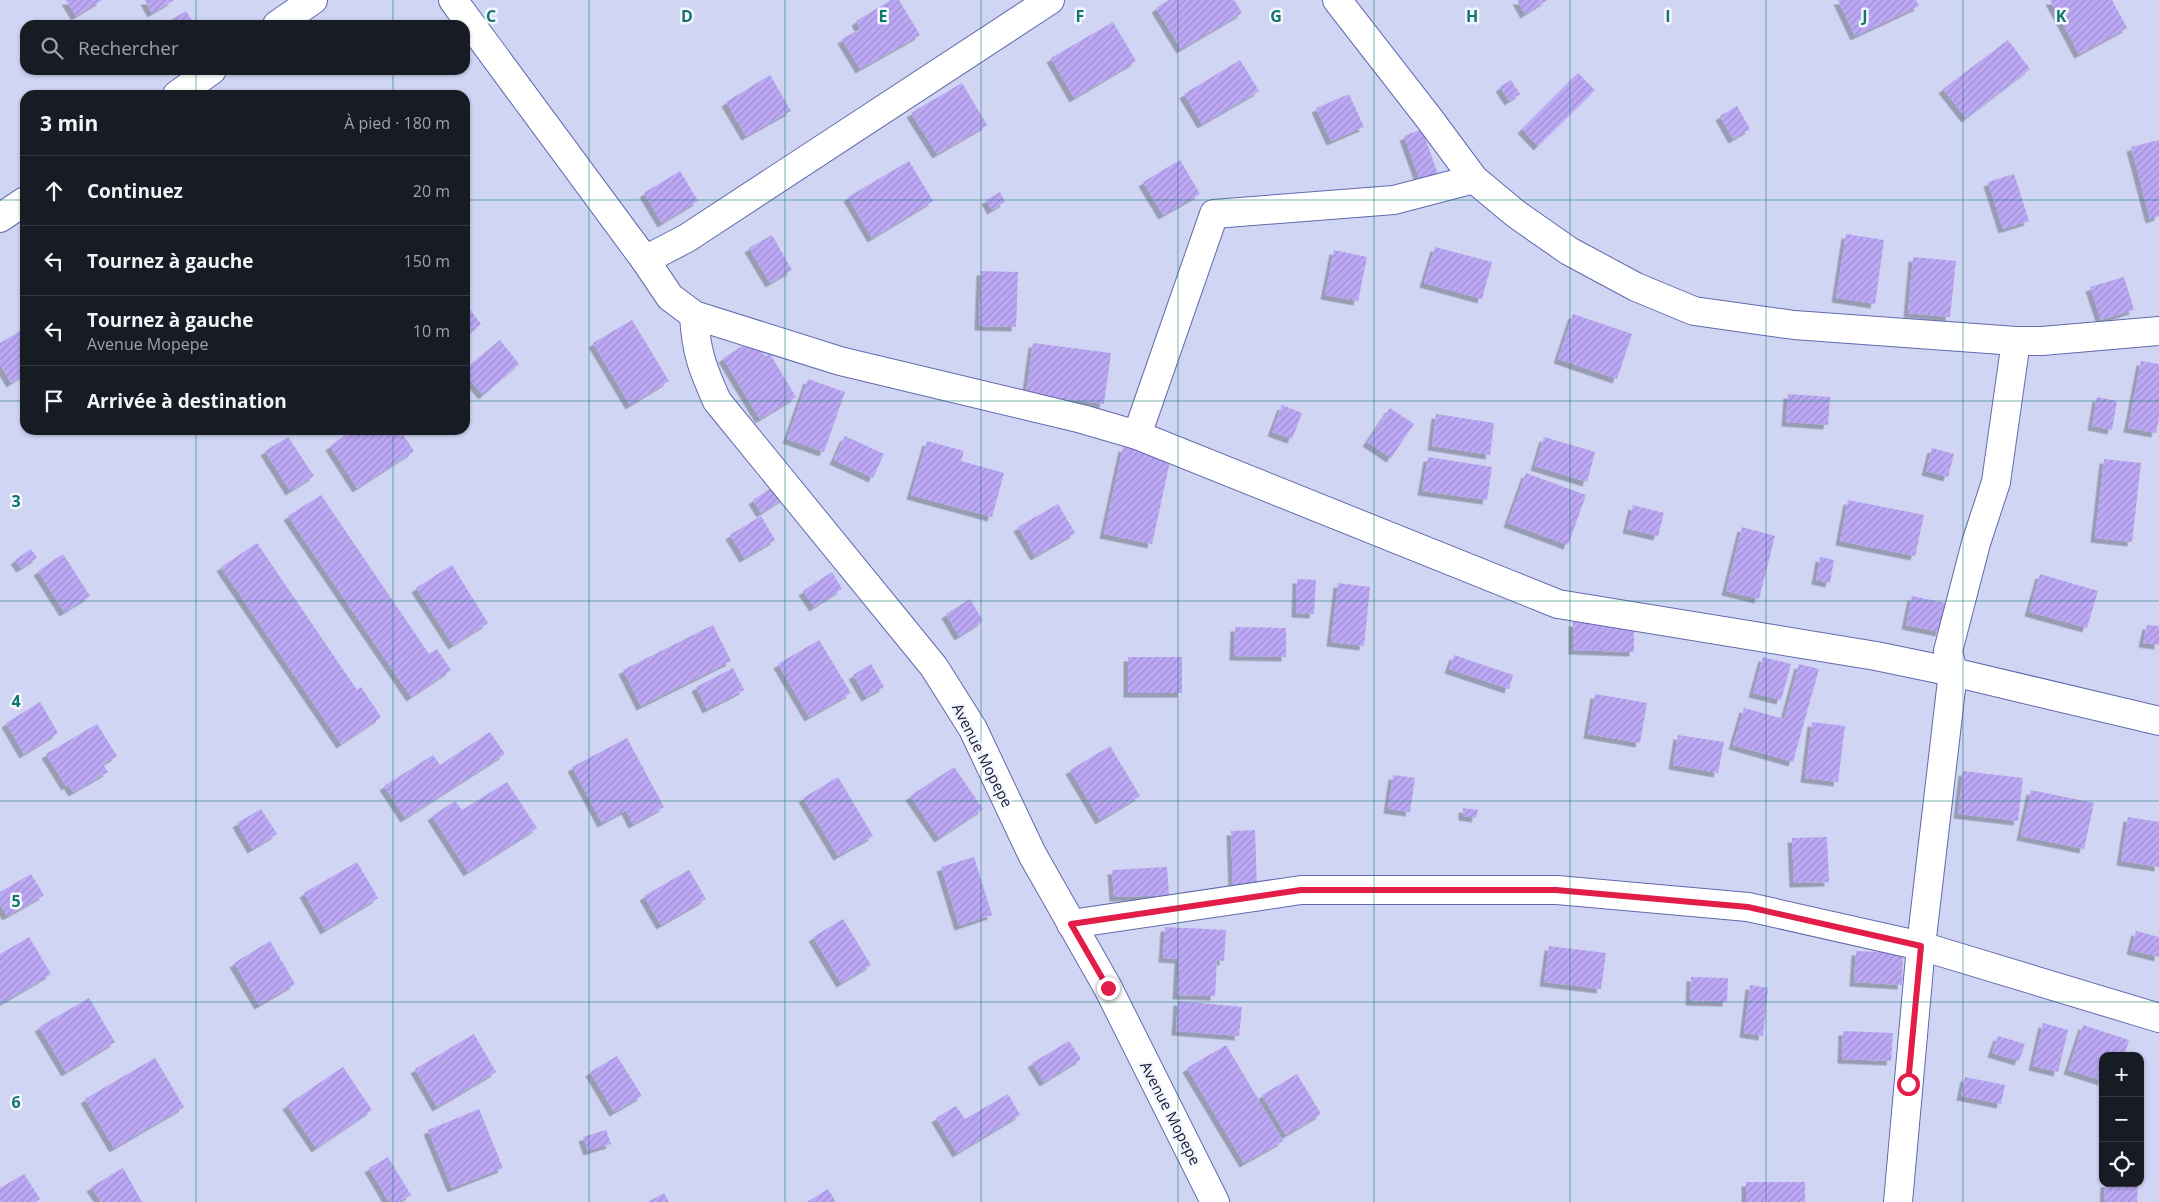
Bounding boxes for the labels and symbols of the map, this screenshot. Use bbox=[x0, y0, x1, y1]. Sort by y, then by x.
text: C bbox=[486, 5, 496, 27]
text: D bbox=[681, 5, 693, 27]
text: E bbox=[879, 5, 888, 27]
text: F bbox=[1076, 5, 1084, 27]
text: G bbox=[1270, 5, 1282, 27]
text: H bbox=[1466, 5, 1478, 27]
text: I bbox=[1665, 5, 1671, 27]
text: J bbox=[1860, 5, 1868, 27]
text: K bbox=[2056, 5, 2067, 27]
text: 3 bbox=[11, 490, 21, 512]
text: 4 bbox=[11, 690, 21, 712]
street label: Avenue Mopepe bbox=[948, 700, 1018, 810]
text: 5 bbox=[11, 890, 21, 912]
route end bbox=[1097, 977, 1120, 1000]
street label: Avenue Mopepe bbox=[1136, 1058, 1206, 1168]
route start bbox=[1897, 1073, 1920, 1096]
text: 6 bbox=[11, 1091, 21, 1113]

